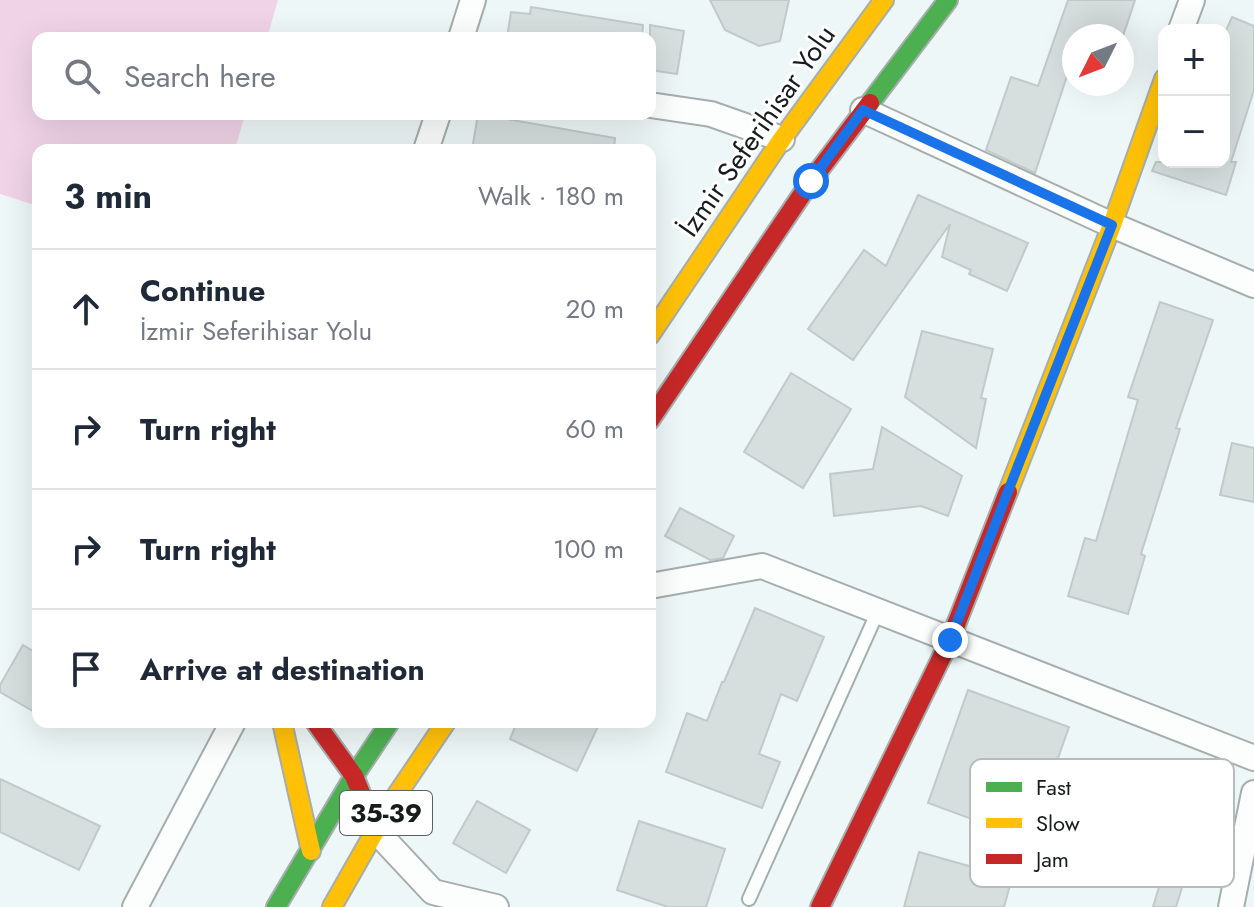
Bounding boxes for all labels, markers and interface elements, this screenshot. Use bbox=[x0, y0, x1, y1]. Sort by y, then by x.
street label: İzmir Seferihisar Yolu bbox=[669, 17, 845, 245]
north arrow bbox=[1062, 24, 1134, 96]
map controls bbox=[1158, 24, 1230, 168]
button: + bbox=[1158, 24, 1230, 96]
search box bbox=[32, 32, 656, 120]
icon: search bbox=[60, 54, 104, 98]
text: Search here bbox=[124, 55, 276, 98]
button: − bbox=[1158, 96, 1230, 168]
route start bbox=[793, 163, 829, 199]
text: 3 min bbox=[64, 172, 152, 221]
text: Walk · 180 m bbox=[478, 177, 624, 215]
text: Continue bbox=[140, 269, 266, 312]
icon: ahead bbox=[64, 287, 108, 331]
text: 20 m bbox=[566, 290, 624, 328]
text: İzmir Seferihisar Yolu bbox=[140, 312, 372, 350]
icon: right bbox=[64, 407, 108, 451]
text: Turn right bbox=[140, 408, 276, 451]
text: 60 m bbox=[565, 410, 624, 448]
icon: right bbox=[64, 527, 108, 571]
text: Turn right bbox=[140, 528, 276, 571]
text: 100 m bbox=[553, 530, 624, 568]
route end bbox=[932, 622, 968, 658]
icon: arrive bbox=[64, 647, 108, 691]
text: Arrive at destination bbox=[140, 648, 425, 691]
legend bbox=[970, 759, 1234, 887]
text: Fast bbox=[1036, 771, 1072, 803]
road number: 35-39 bbox=[340, 791, 432, 835]
text: Slow bbox=[1036, 807, 1080, 839]
text: Jam bbox=[1033, 843, 1069, 875]

